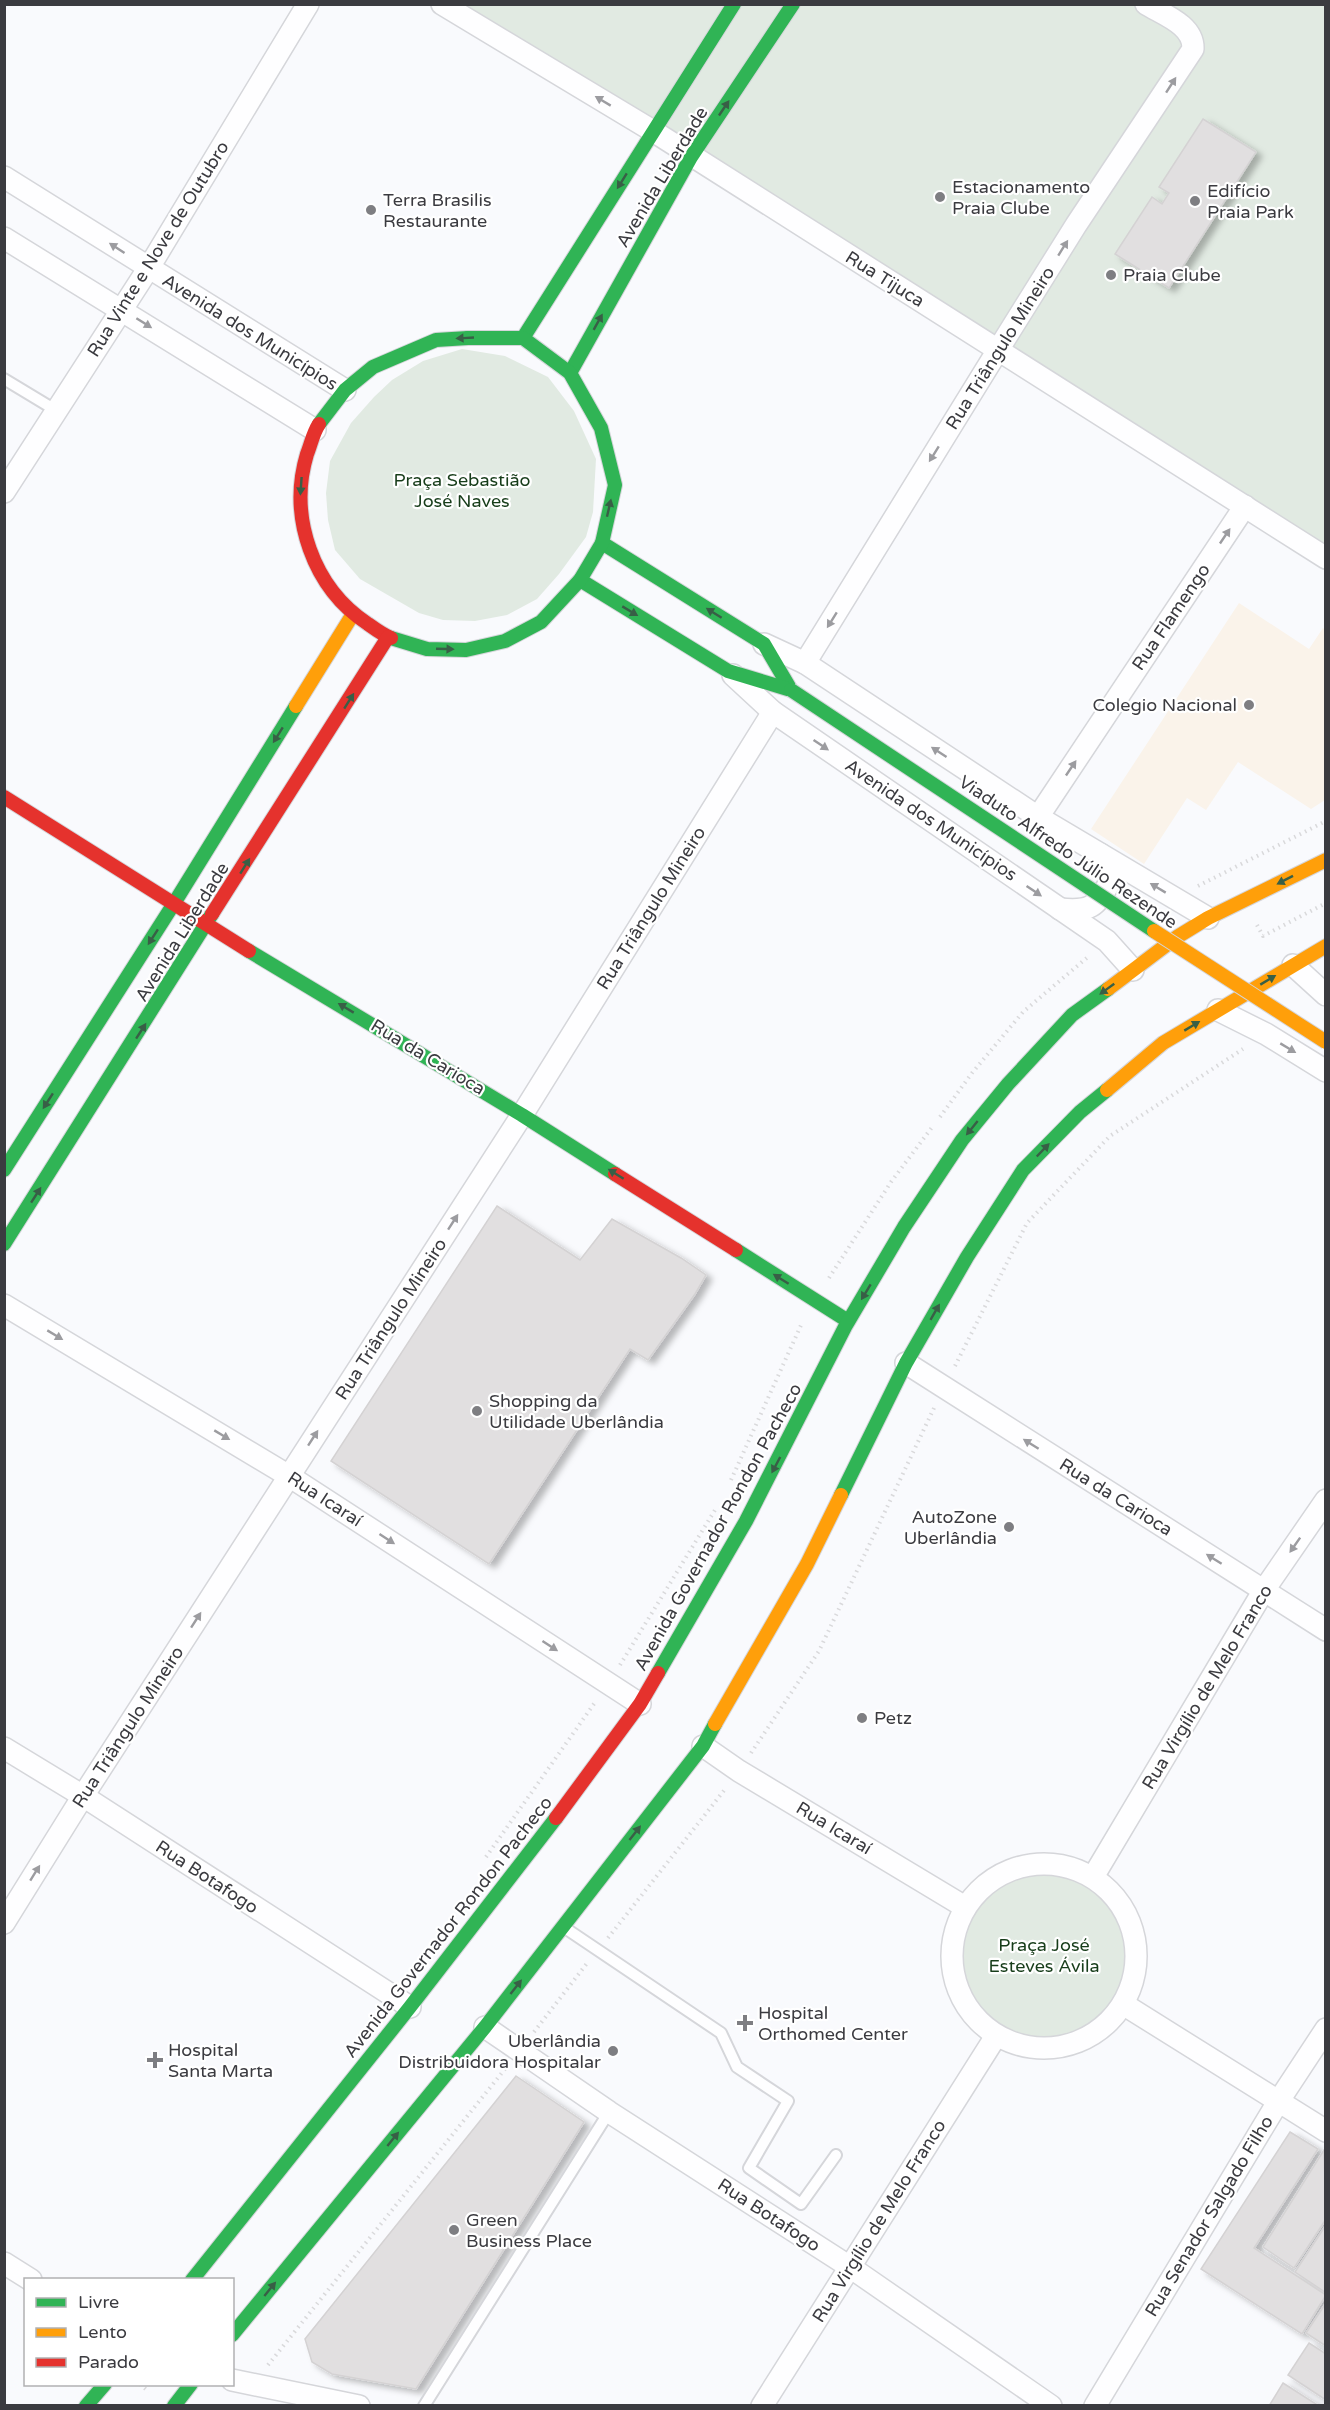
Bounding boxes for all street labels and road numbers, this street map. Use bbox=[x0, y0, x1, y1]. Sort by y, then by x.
street label: Avenida Liberdade bbox=[611, 103, 713, 251]
street label: Rua Vinte e Nove de Outubro bbox=[82, 137, 234, 361]
street label: Rua Tijuca bbox=[841, 246, 929, 312]
street label: Rua Triângulo Mineiro bbox=[941, 262, 1059, 434]
street label: Avenida dos Municípios bbox=[158, 269, 342, 395]
street label: Rua Flamengo bbox=[1127, 559, 1215, 675]
street label: Avenida dos Municípios bbox=[841, 754, 1021, 886]
street label: Viaduto Alfredo Júlio Rezende bbox=[955, 771, 1181, 933]
street label: Rua Triângulo Mineiro bbox=[592, 822, 710, 994]
street label: Avenida Liberdade bbox=[130, 858, 234, 1006]
street label: Rua da Carioca bbox=[367, 1014, 489, 1100]
street label: Rua Triângulo Mineiro bbox=[331, 1234, 452, 1404]
street label: Avenida Governador Rondon Pacheco bbox=[629, 1379, 807, 1675]
street label: Rua da Carioca bbox=[1055, 1453, 1177, 1541]
street label: Rua Icaraí bbox=[284, 1467, 367, 1532]
street label: Rua Virgílio de Melo Franco bbox=[1137, 1581, 1277, 1793]
street label: Rua Triângulo Mineiro bbox=[68, 1642, 189, 1812]
street label: Avenida Governador Rondon Pacheco bbox=[339, 1792, 557, 2062]
street label: Rua Icaraí bbox=[792, 1797, 876, 1859]
street label: Rua Botafogo bbox=[151, 1836, 263, 1918]
street label: Rua Senador Salgado Filho bbox=[1140, 2111, 1278, 2320]
street label: Rua Virgílio de Melo Franco bbox=[807, 2115, 951, 2326]
street label: Rua Botafogo bbox=[713, 2174, 825, 2256]

